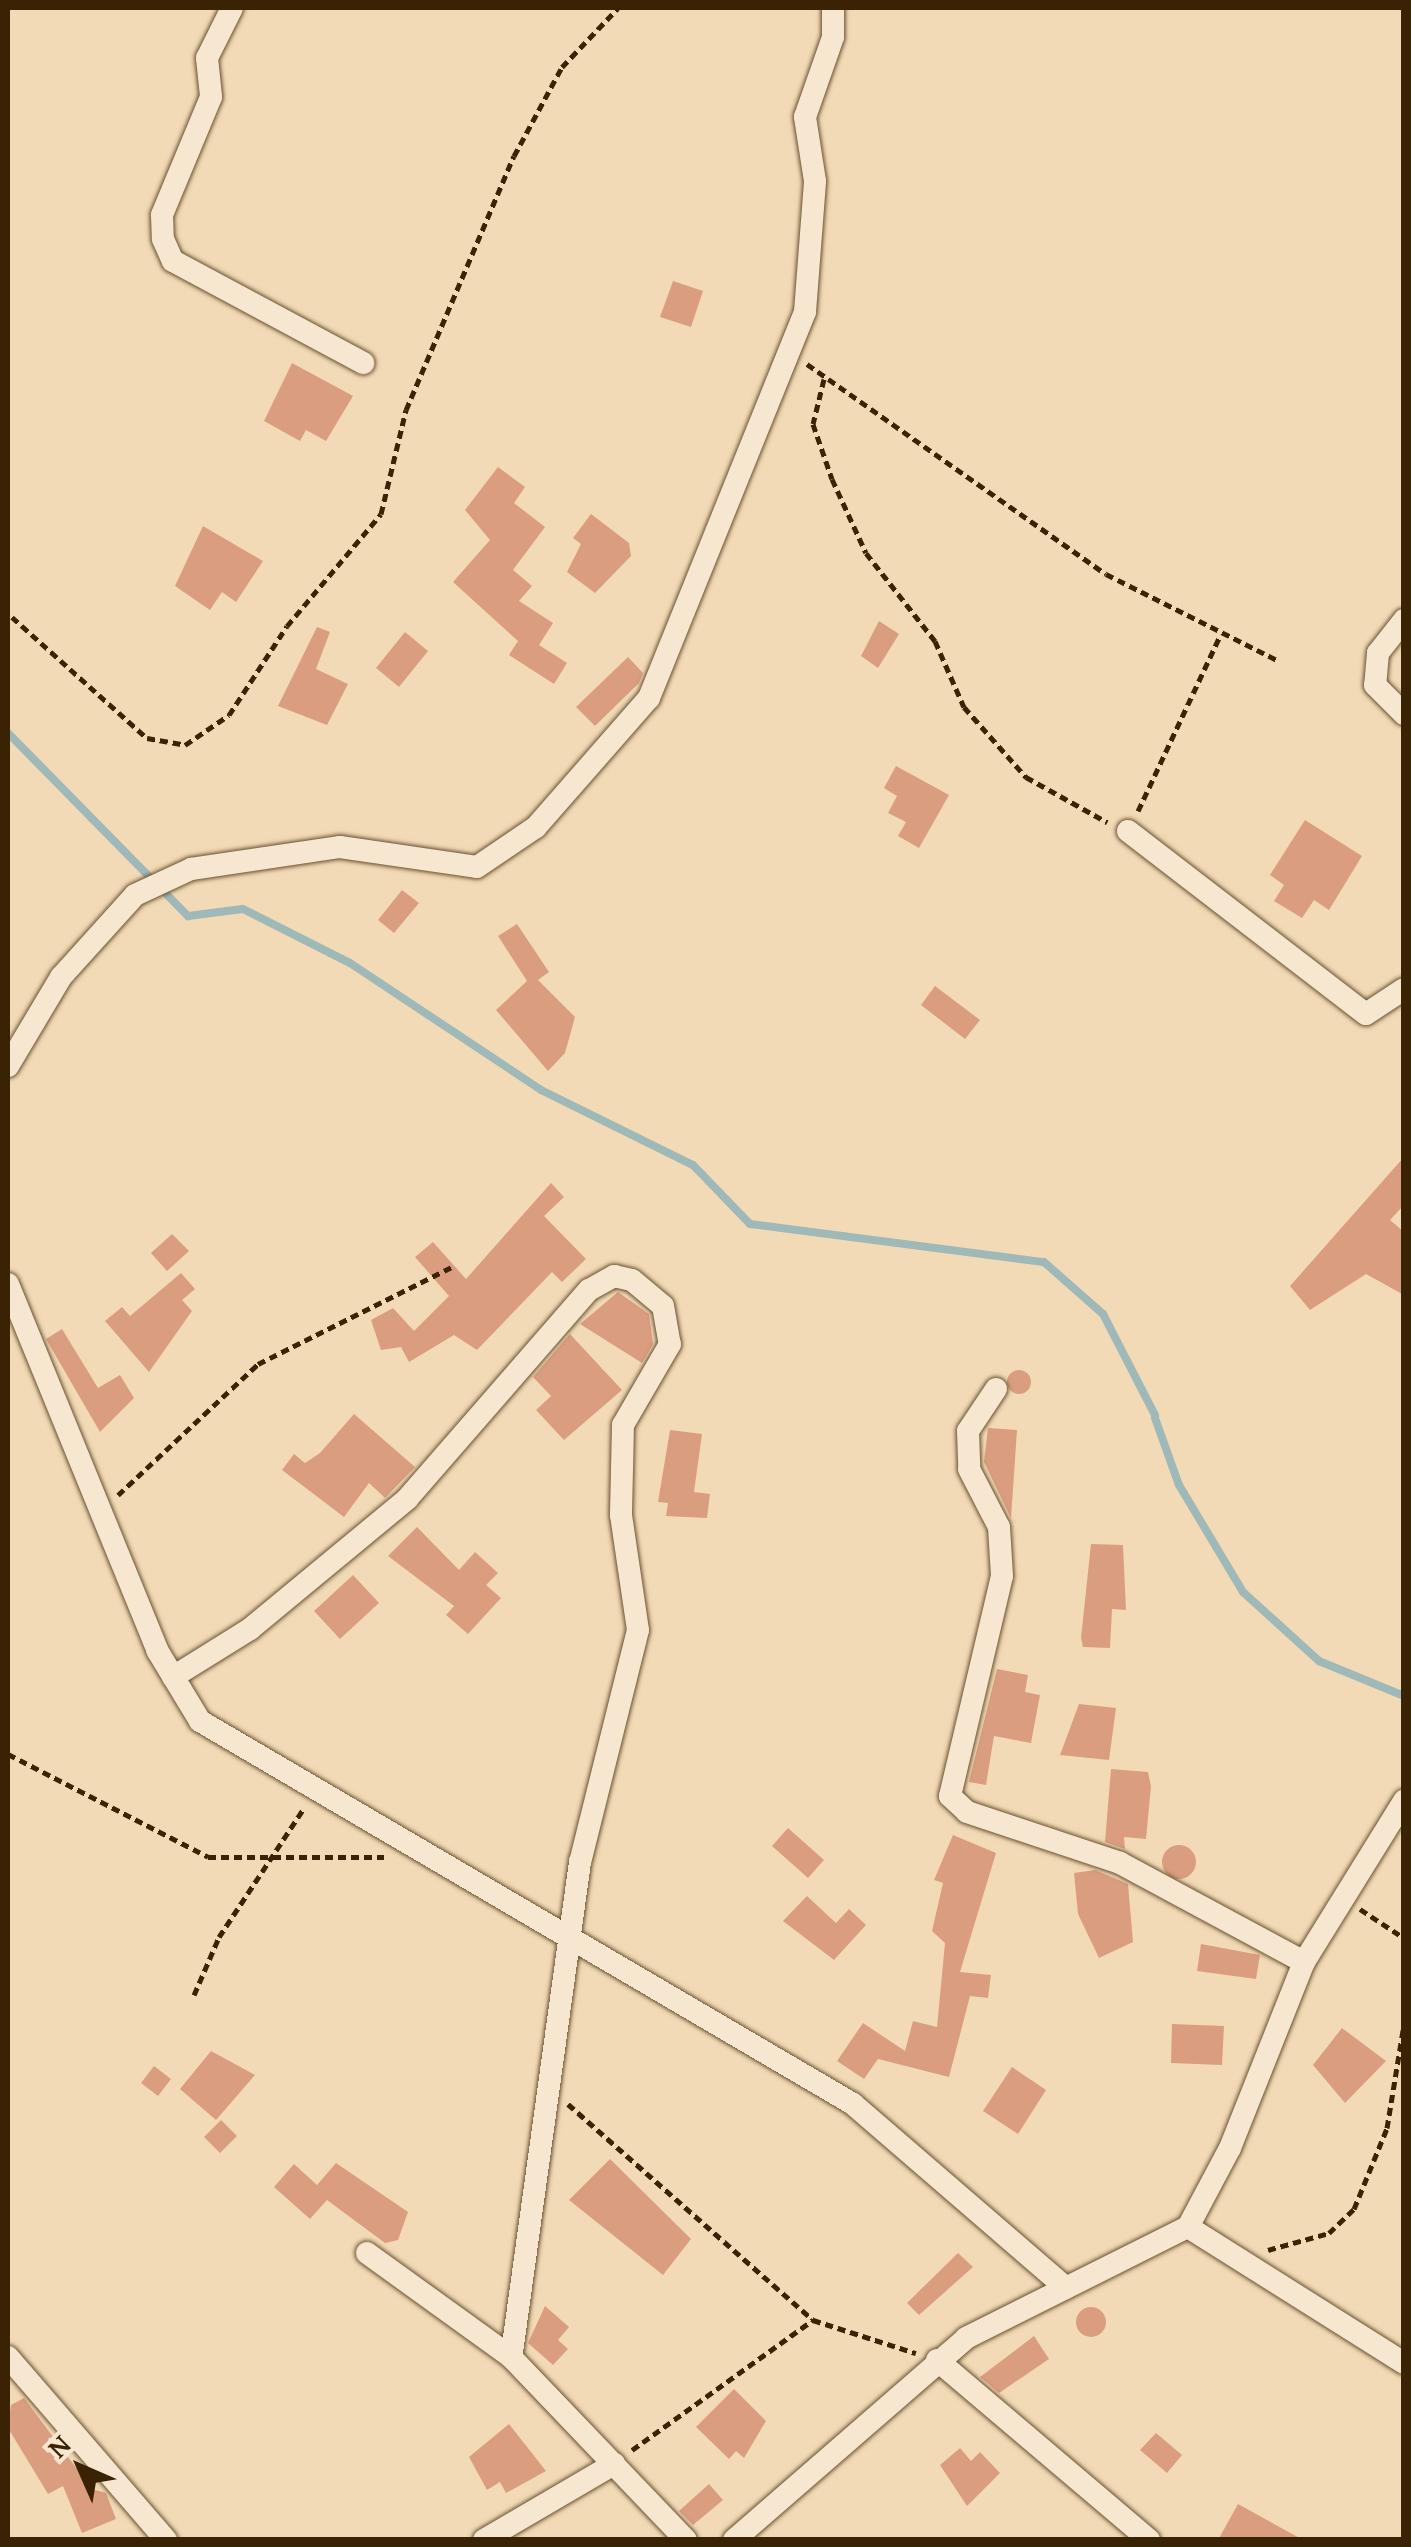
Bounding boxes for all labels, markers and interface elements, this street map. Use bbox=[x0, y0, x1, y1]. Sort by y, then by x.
north arrow bbox=[30, 2417, 130, 2517]
text: N bbox=[37, 2424, 80, 2467]

